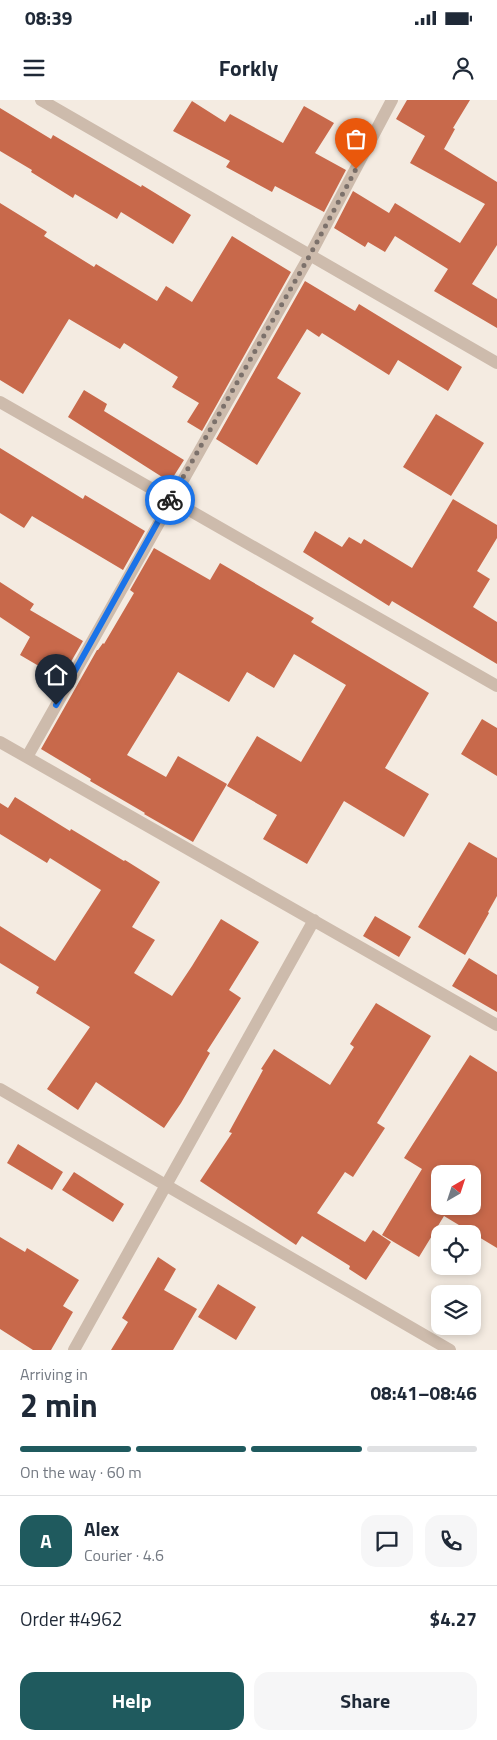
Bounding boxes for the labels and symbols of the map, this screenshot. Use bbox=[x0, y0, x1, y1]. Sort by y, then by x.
pin bbox=[335, 118, 377, 169]
courier bbox=[145, 475, 195, 525]
pin bbox=[35, 654, 77, 705]
north arrow bbox=[431, 1165, 481, 1215]

